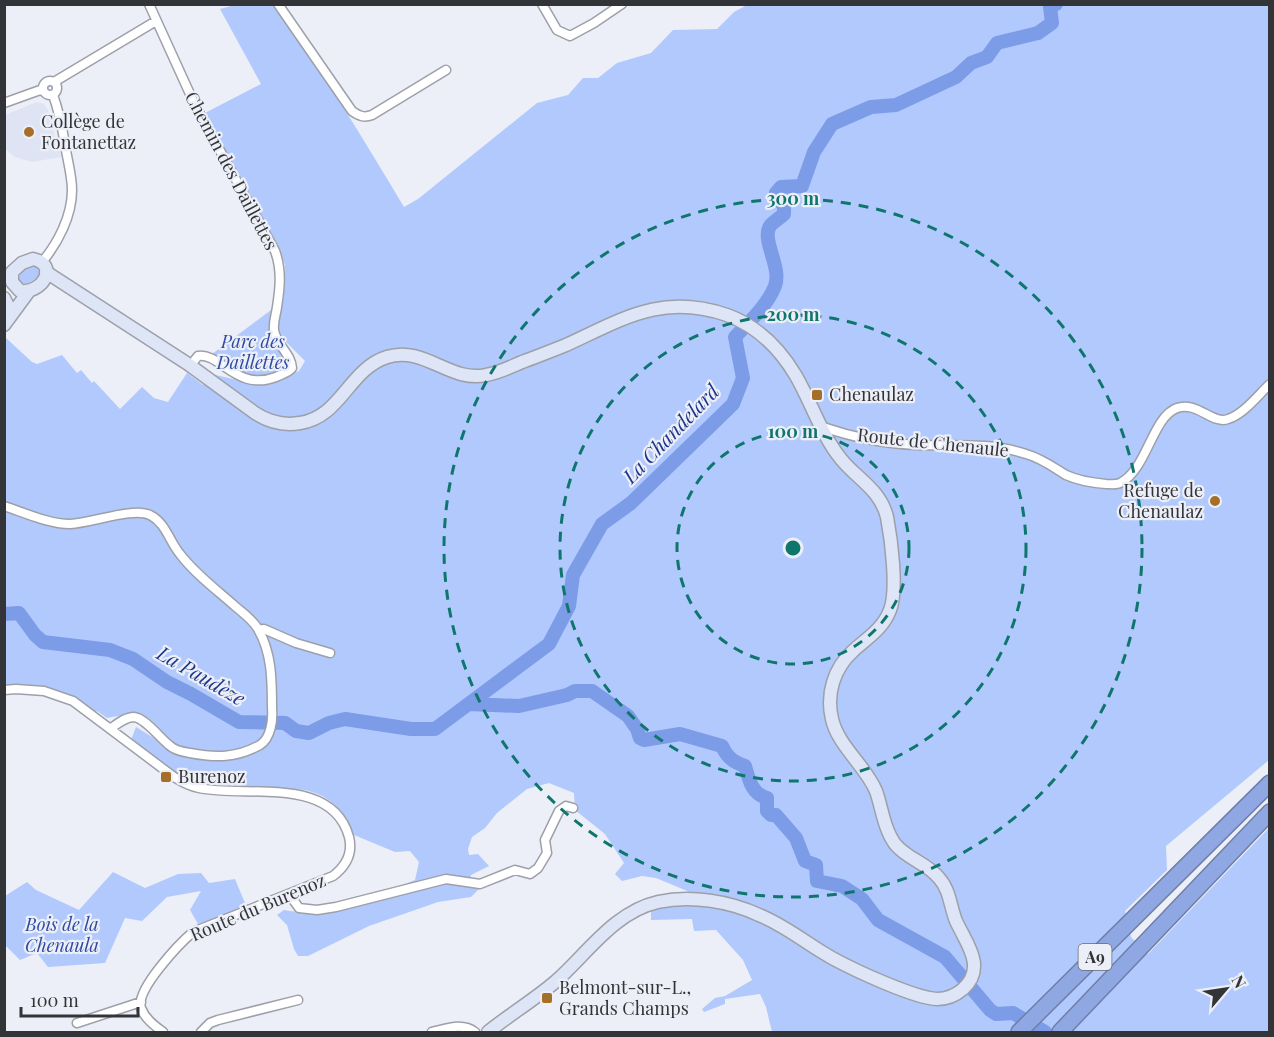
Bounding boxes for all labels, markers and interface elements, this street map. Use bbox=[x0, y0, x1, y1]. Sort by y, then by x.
street label: Chemin des Daillettes bbox=[180, 87, 284, 254]
place label: Collège de Fontanettaz bbox=[41, 109, 136, 154]
marker: Collège de Fontanettaz bbox=[22, 125, 36, 139]
text: 300 m bbox=[767, 186, 820, 210]
text: 200 m bbox=[766, 302, 820, 326]
park label: Parc des Daillettes bbox=[216, 329, 289, 374]
water label: La Chandelard bbox=[615, 377, 725, 489]
place label: Chenaulaz bbox=[829, 382, 914, 406]
marker: Chenaulaz bbox=[810, 388, 824, 402]
text: 100 m bbox=[768, 419, 819, 443]
street label: Route de Chenaule bbox=[856, 422, 1010, 462]
place label: Refuge de Chenaulaz bbox=[1118, 478, 1203, 523]
marker: Refuge de Chenaulaz bbox=[1208, 494, 1222, 508]
centre of rings bbox=[783, 538, 803, 558]
water label: La Paudèze bbox=[152, 638, 251, 711]
place label: Burenoz bbox=[178, 764, 246, 788]
marker: Burenoz bbox=[159, 770, 173, 784]
street label: Route du Burenoz bbox=[186, 868, 329, 946]
park label: Bois de la Chenaula bbox=[24, 912, 99, 957]
road number: A9 bbox=[1078, 944, 1112, 970]
north arrow bbox=[1196, 959, 1256, 1019]
text: N bbox=[1228, 971, 1252, 992]
place label: Belmont-sur-L., Grands Champs bbox=[559, 975, 691, 1020]
scale bar bbox=[21, 980, 138, 1018]
text: 100 m bbox=[30, 988, 79, 1012]
marker: Belmont-sur-L., Grands Champs bbox=[540, 991, 554, 1005]

